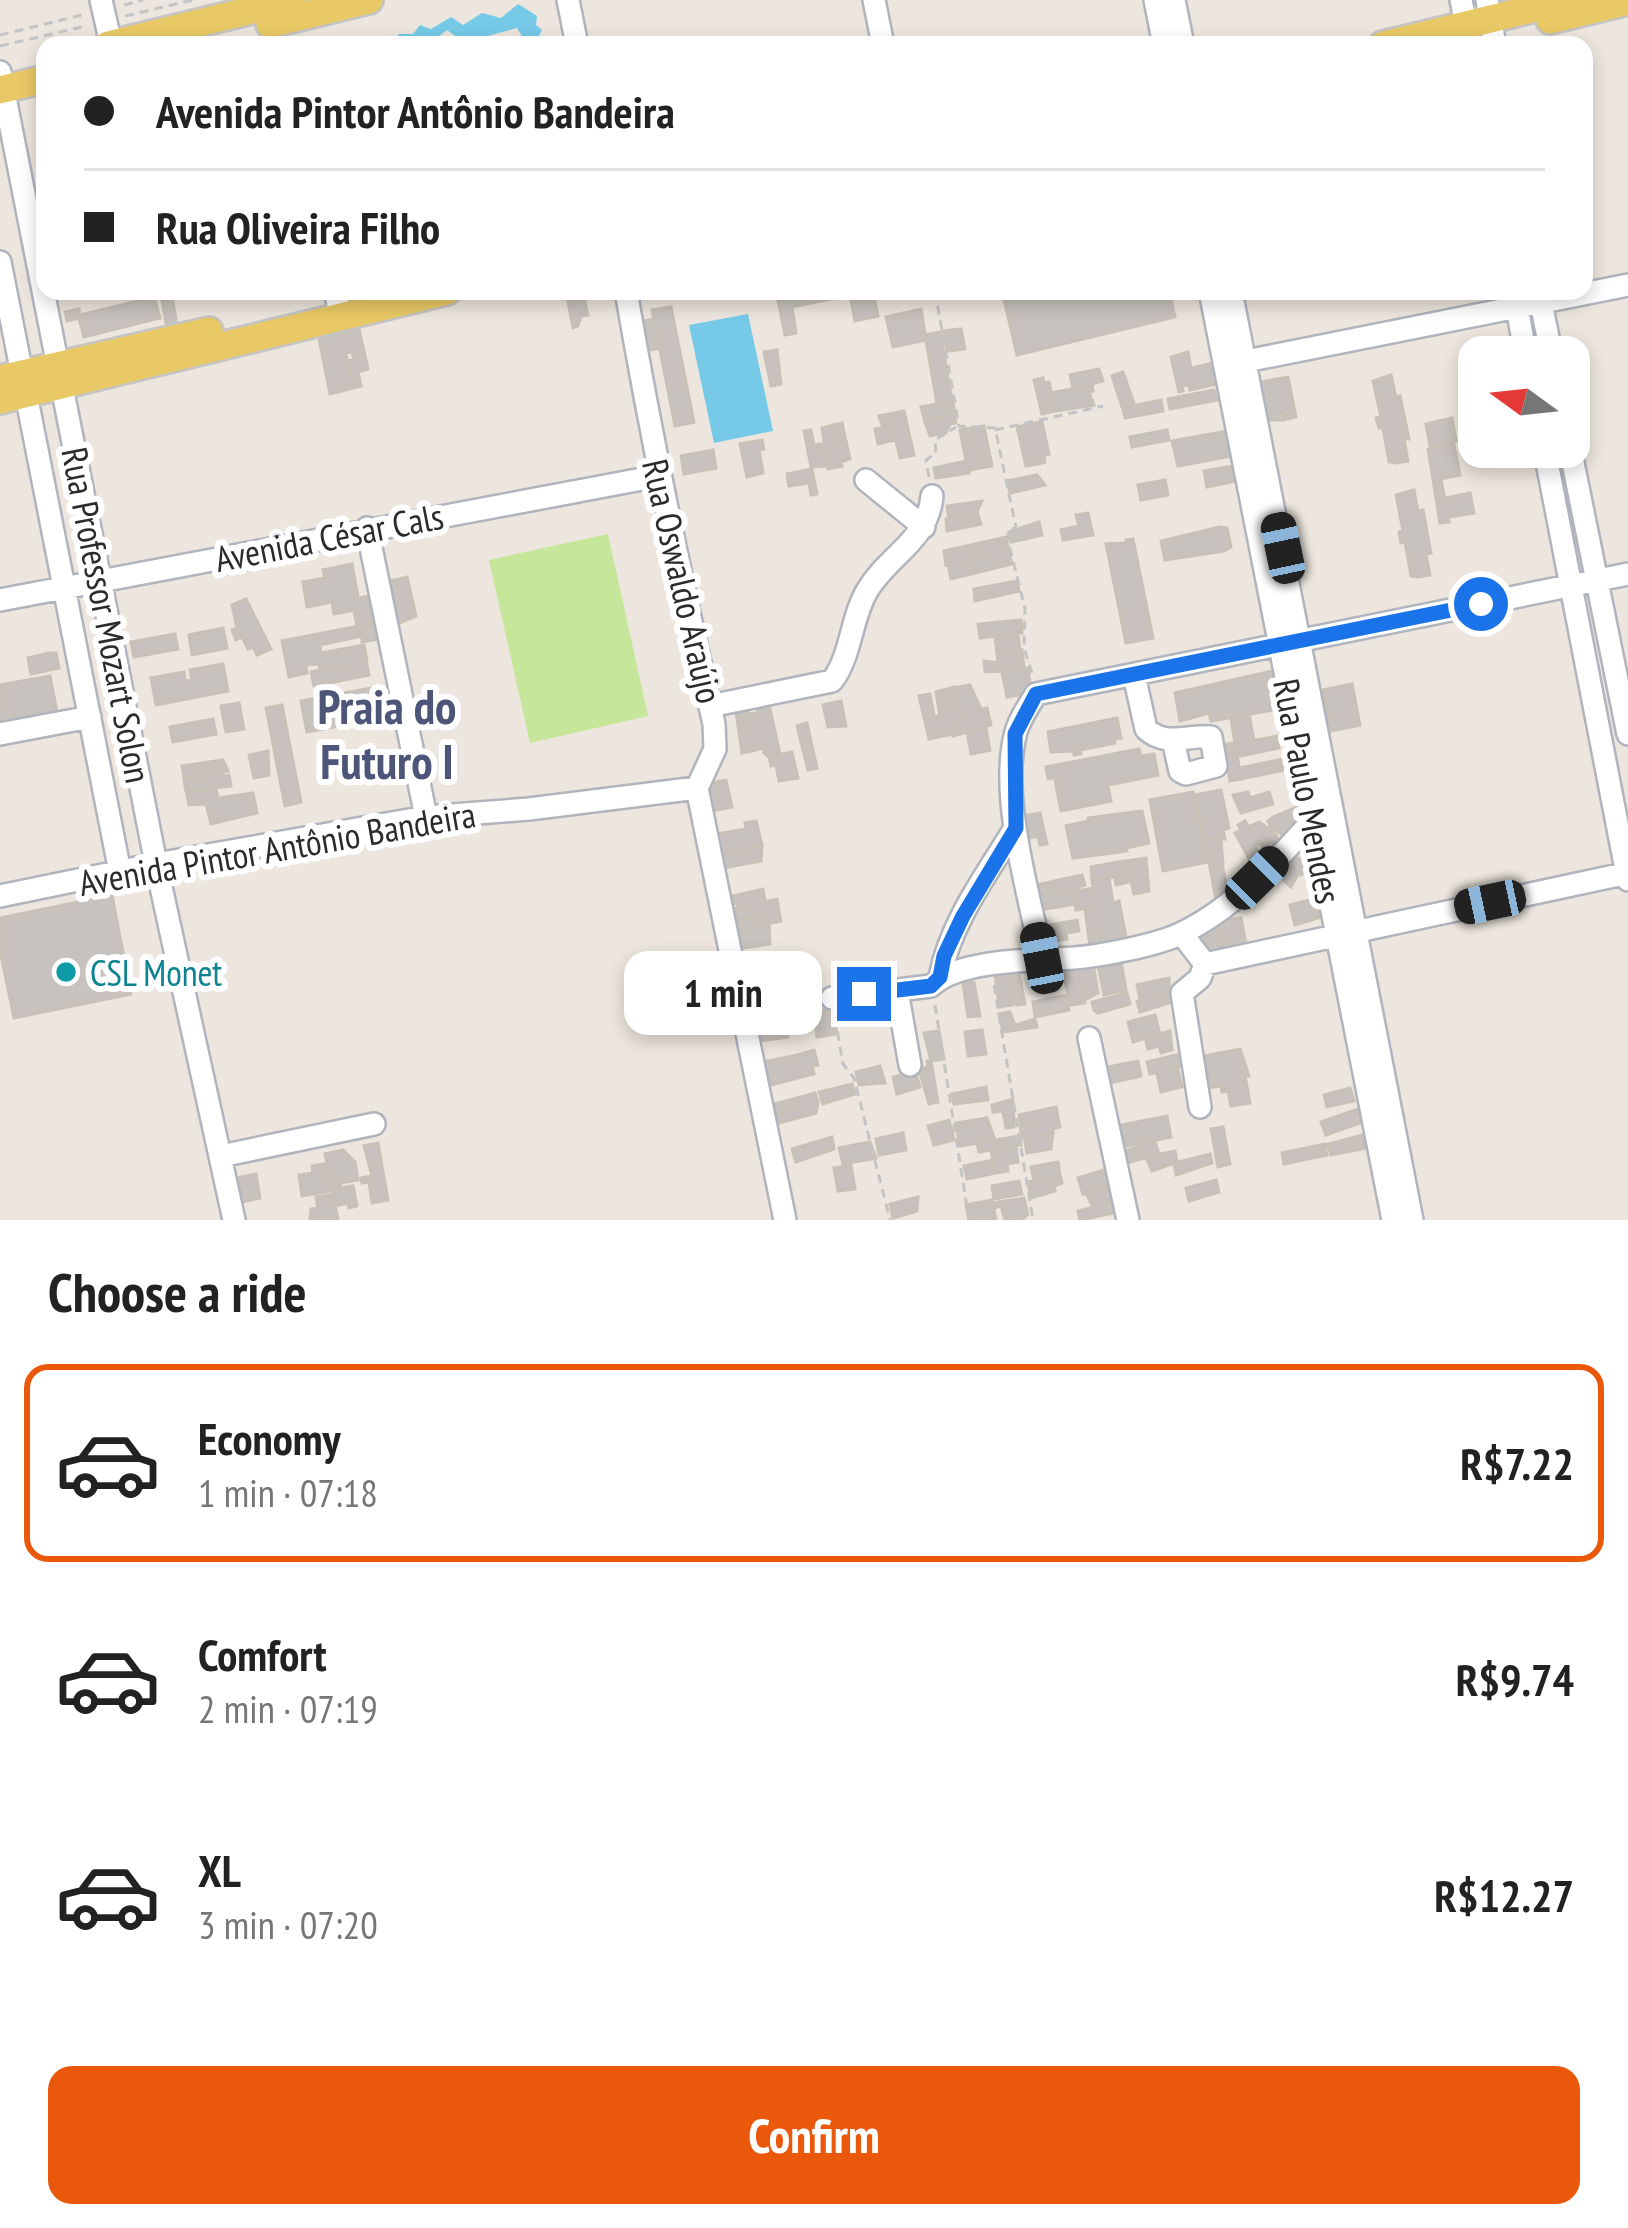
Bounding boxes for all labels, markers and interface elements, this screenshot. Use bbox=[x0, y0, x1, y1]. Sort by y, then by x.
text: Avenida Pintor Antônio Bandeira bbox=[156, 82, 675, 140]
text: Rua Oliveira Filho bbox=[156, 198, 440, 256]
north arrow bbox=[1458, 336, 1590, 468]
map controls bbox=[1458, 336, 1590, 468]
street label: Rua Professor Mozart Solon bbox=[51, 443, 163, 787]
street label: Rua Oswaldo Araújo bbox=[632, 454, 734, 708]
street label: Avenida César Cals bbox=[211, 492, 447, 582]
car bbox=[1258, 509, 1308, 587]
route start bbox=[1454, 577, 1508, 631]
district label: Praia do Futuro I bbox=[318, 675, 456, 792]
street label: Rua Paulo Mendes bbox=[1263, 675, 1353, 907]
street label: Avenida Pintor Antônio Bandeira bbox=[75, 790, 479, 906]
car bbox=[1219, 840, 1295, 916]
car bbox=[1451, 877, 1529, 927]
car bbox=[1017, 919, 1067, 997]
place label: CSL Monet bbox=[90, 949, 222, 996]
callout: 1 min bbox=[624, 952, 822, 1036]
marker: CSL Monet bbox=[53, 959, 79, 985]
text: 1 min bbox=[684, 967, 762, 1018]
route end bbox=[837, 967, 891, 1021]
text: Choose a ride bbox=[48, 1257, 307, 1327]
icon: car bbox=[54, 1409, 162, 1517]
text: Economy bbox=[198, 1409, 341, 1467]
text: R$7.22 bbox=[1460, 1434, 1574, 1492]
text: 1 min · 07:18 bbox=[198, 1467, 378, 1518]
icon: car bbox=[54, 1625, 162, 1733]
text: Comfort bbox=[198, 1625, 327, 1683]
text: R$9.74 bbox=[1456, 1650, 1574, 1708]
text: 2 min · 07:19 bbox=[198, 1683, 378, 1734]
icon: car bbox=[54, 1841, 162, 1949]
text: XL bbox=[198, 1841, 241, 1899]
text: R$12.27 bbox=[1434, 1866, 1574, 1924]
text: 3 min · 07:20 bbox=[198, 1899, 378, 1950]
button: Confirm bbox=[48, 2066, 1580, 2204]

